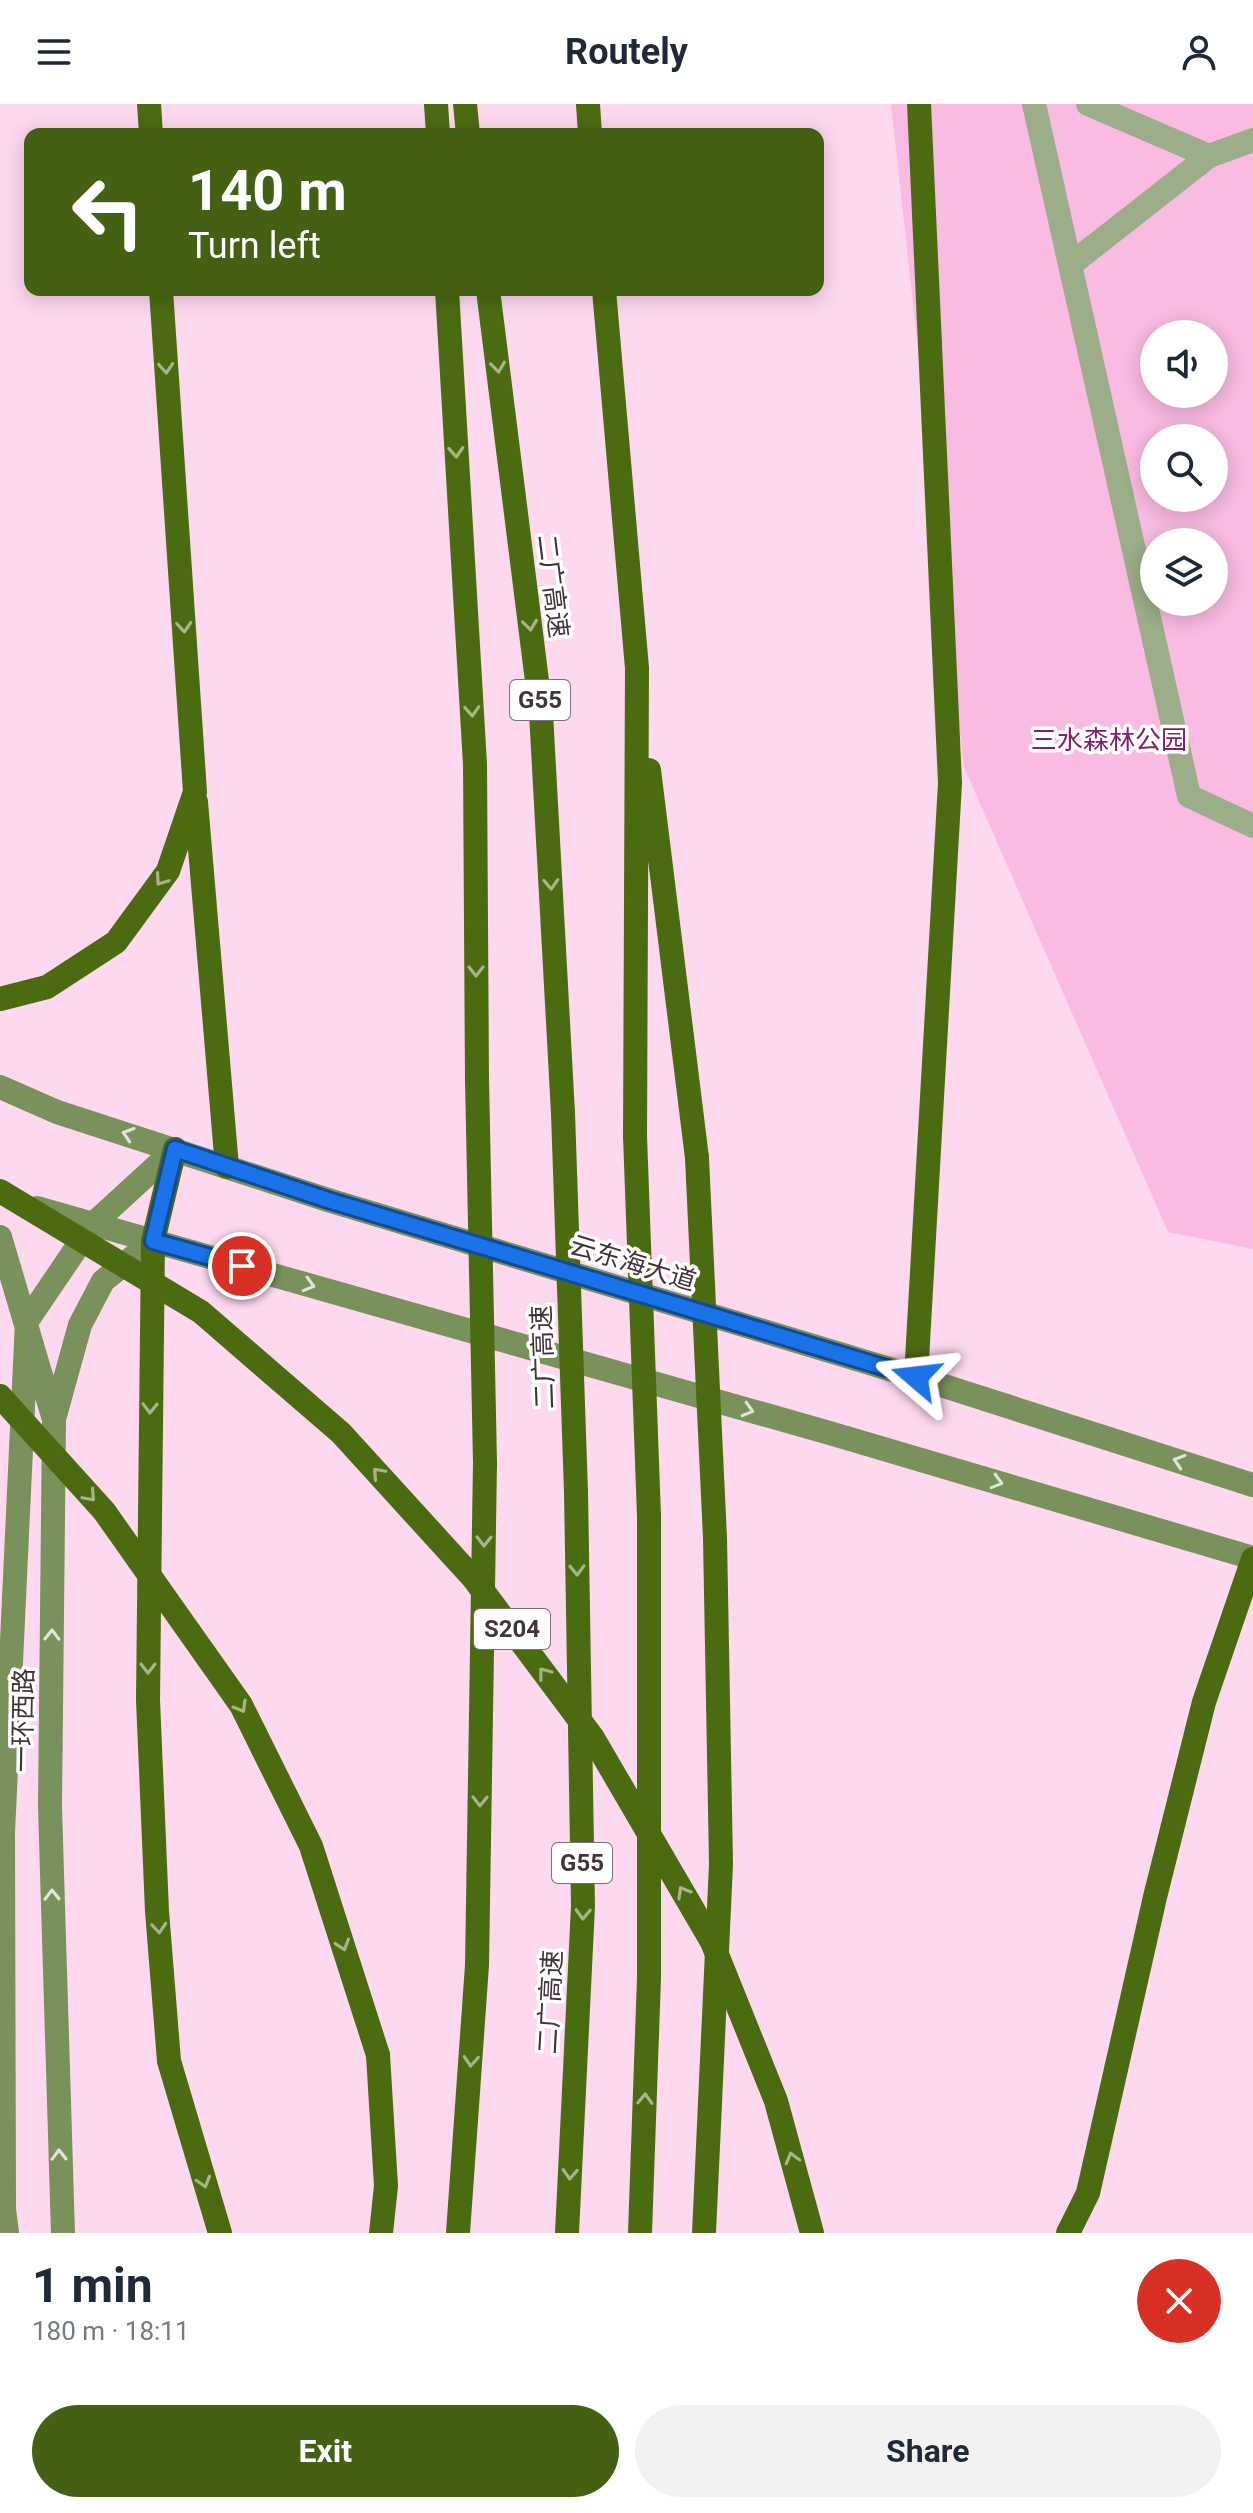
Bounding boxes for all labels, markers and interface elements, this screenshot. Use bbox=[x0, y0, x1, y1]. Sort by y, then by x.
icon: menu bbox=[32, 30, 76, 74]
icon: person bbox=[1177, 30, 1221, 74]
text: Routely bbox=[565, 31, 688, 73]
text: 140 m bbox=[188, 158, 347, 224]
icon: left bbox=[56, 160, 160, 264]
text: Turn left bbox=[188, 225, 321, 267]
map controls bbox=[1140, 320, 1228, 616]
button: sound bbox=[1140, 320, 1228, 408]
one-way arrow bbox=[489, 361, 506, 374]
one-way arrow bbox=[157, 362, 174, 375]
button: search bbox=[1140, 424, 1228, 512]
one-way arrow bbox=[448, 446, 465, 459]
button: layers bbox=[1140, 528, 1228, 616]
street label: 二广高速 bbox=[532, 533, 574, 639]
one-way arrow bbox=[521, 618, 538, 632]
one-way arrow bbox=[175, 621, 192, 634]
road number: G55 bbox=[510, 680, 570, 720]
one-way arrow bbox=[463, 705, 480, 718]
park label: 三水森林公园 bbox=[1031, 725, 1187, 755]
one-way arrow bbox=[156, 872, 171, 886]
one-way arrow bbox=[542, 878, 559, 891]
one-way arrow bbox=[468, 965, 485, 978]
one-way arrow bbox=[122, 1128, 136, 1144]
street label: 云东海大道 bbox=[566, 1230, 700, 1296]
pin bbox=[208, 1232, 276, 1300]
icon: arrive bbox=[220, 1244, 264, 1288]
one-way arrow bbox=[301, 1276, 315, 1292]
street label: 二广高速 bbox=[526, 1305, 560, 1409]
position arrow bbox=[874, 1335, 958, 1419]
one-way arrow bbox=[740, 1400, 754, 1417]
one-way arrow bbox=[141, 1402, 159, 1415]
one-way arrow bbox=[1172, 1454, 1186, 1470]
one-way arrow bbox=[373, 1468, 387, 1483]
one-way arrow bbox=[990, 1473, 1004, 1489]
one-way arrow bbox=[80, 1486, 94, 1501]
one-way arrow bbox=[475, 1535, 493, 1548]
one-way arrow bbox=[568, 1564, 586, 1577]
road number: S204 bbox=[474, 1609, 550, 1649]
one-way arrow bbox=[43, 1628, 60, 1641]
one-way arrow bbox=[139, 1662, 157, 1675]
one-way arrow bbox=[539, 1667, 554, 1682]
street label: 一环西路 bbox=[7, 1668, 39, 1772]
one-way arrow bbox=[231, 1698, 247, 1713]
one-way arrow bbox=[471, 1795, 489, 1808]
road number: G55 bbox=[552, 1843, 612, 1883]
one-way arrow bbox=[677, 1886, 693, 1901]
one-way arrow bbox=[44, 1888, 61, 1901]
one-way arrow bbox=[574, 1908, 591, 1921]
one-way arrow bbox=[150, 1921, 167, 1934]
one-way arrow bbox=[333, 1938, 349, 1952]
street label: 二广高速 bbox=[532, 1949, 568, 2055]
one-way arrow bbox=[463, 2055, 480, 2068]
one-way arrow bbox=[636, 2092, 653, 2105]
one-way arrow bbox=[50, 2148, 68, 2161]
one-way arrow bbox=[784, 2151, 801, 2165]
one-way arrow bbox=[561, 2168, 578, 2181]
one-way arrow bbox=[195, 2175, 211, 2189]
text: 1 min bbox=[32, 2257, 153, 2314]
button: close bbox=[1137, 2259, 1221, 2343]
text: 180 m · 18:11 bbox=[32, 2316, 190, 2346]
button: Exit bbox=[32, 2405, 619, 2497]
button: Share bbox=[635, 2405, 1221, 2497]

